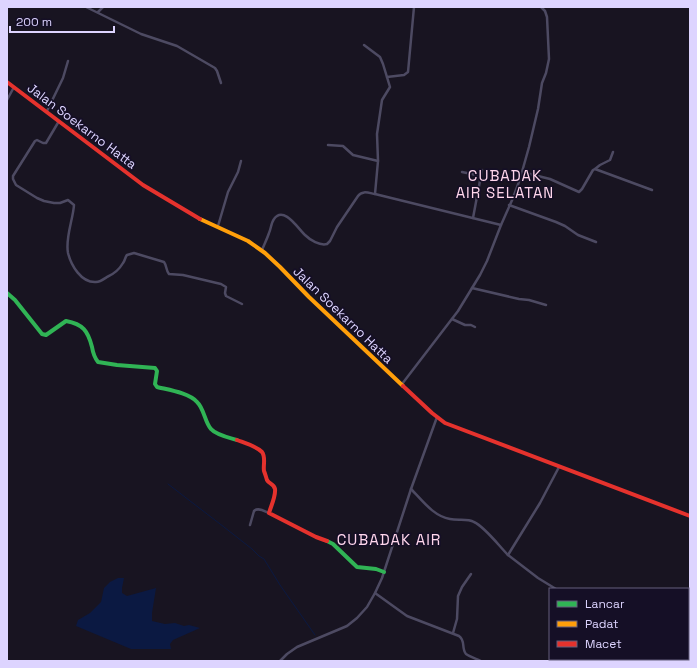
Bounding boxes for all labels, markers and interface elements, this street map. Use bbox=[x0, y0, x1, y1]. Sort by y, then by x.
scale bar bbox=[10, 8, 114, 34]
text: 200 m bbox=[16, 14, 52, 30]
street label: Jalan Soekarno Hatta bbox=[24, 79, 141, 173]
district label: CUBADAK AIR SELATAN bbox=[456, 166, 554, 202]
street label: Jalan Soekarno Hatta bbox=[289, 263, 397, 368]
district label: CUBADAK AIR bbox=[337, 530, 441, 549]
legend bbox=[549, 588, 689, 660]
text: Lancar bbox=[585, 596, 625, 612]
text: Padat bbox=[585, 616, 619, 632]
text: Macet bbox=[585, 636, 622, 652]

